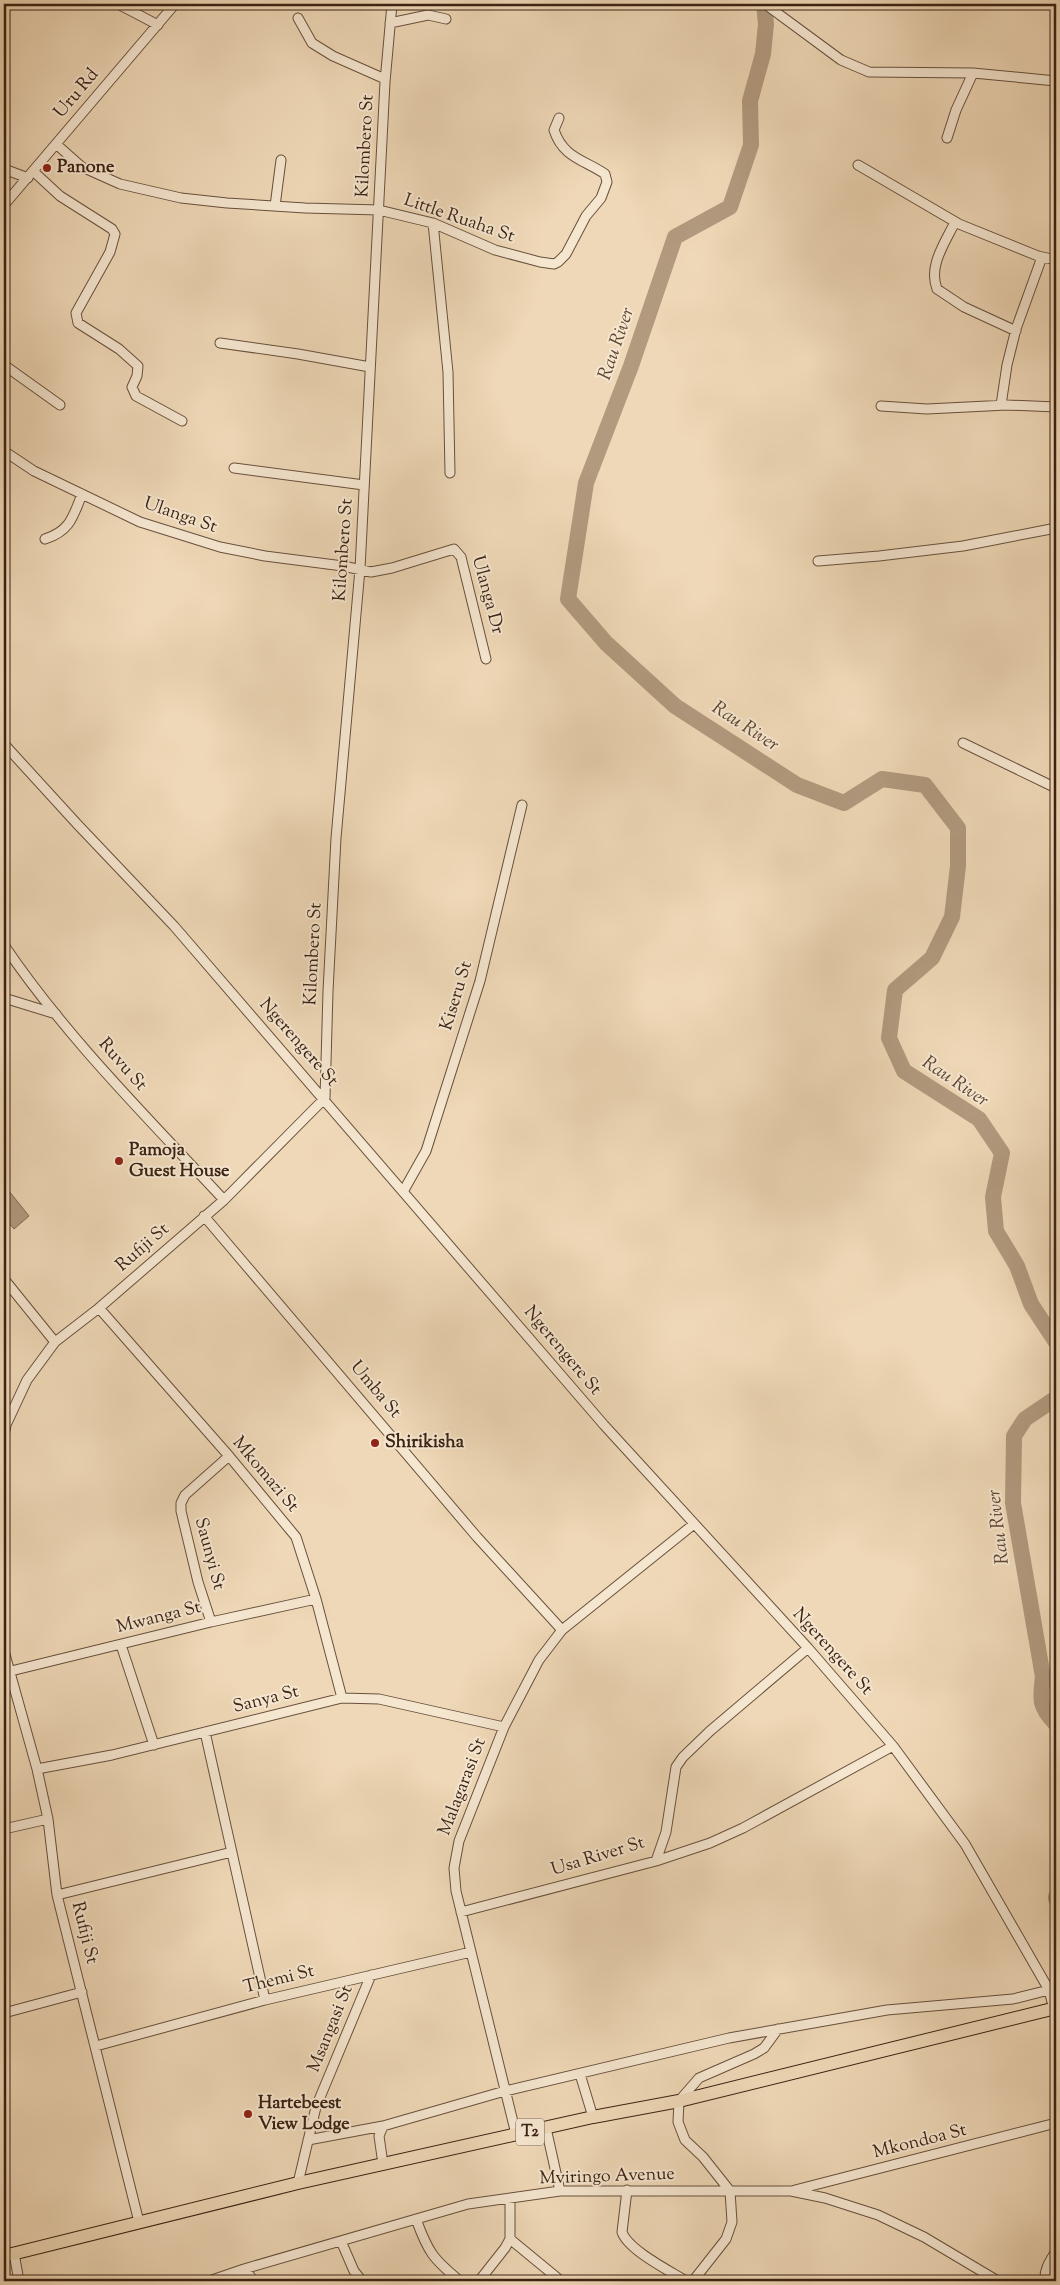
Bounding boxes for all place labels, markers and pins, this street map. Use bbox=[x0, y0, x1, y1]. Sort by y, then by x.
place label: Panone bbox=[57, 155, 115, 181]
marker: Panone bbox=[41, 162, 53, 174]
place label: Pamoja Guest House bbox=[129, 1138, 230, 1185]
marker: Pamoja Guest House bbox=[113, 1155, 125, 1167]
place label: Shirikisha bbox=[385, 1430, 465, 1456]
marker: Shirikisha bbox=[369, 1437, 381, 1449]
place label: Hartebeest View Lodge bbox=[258, 2091, 350, 2138]
marker: Hartebeest View Lodge bbox=[242, 2108, 254, 2120]

